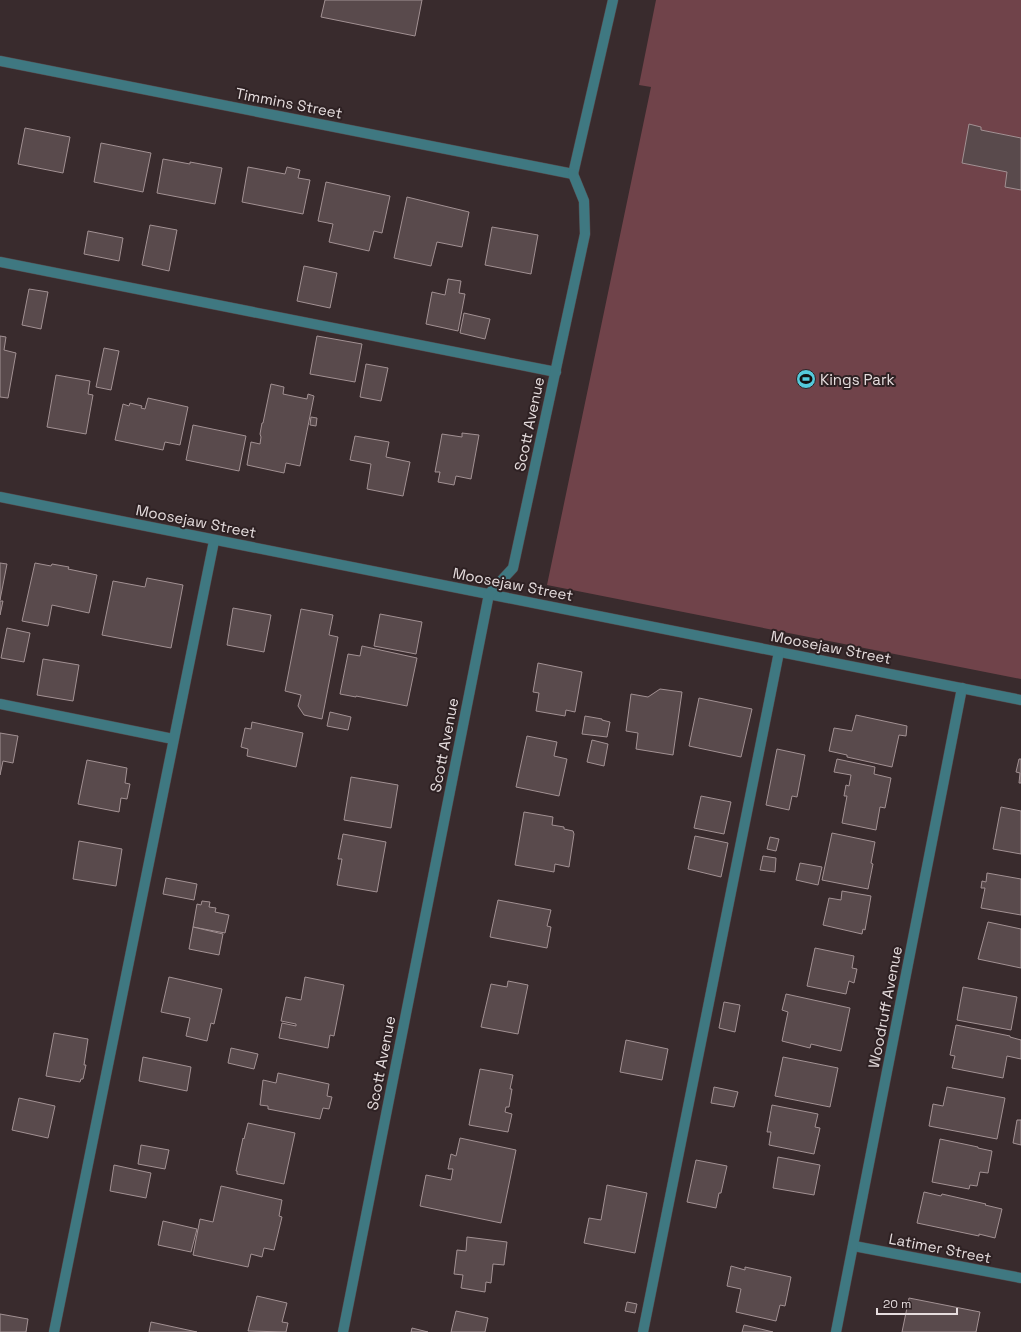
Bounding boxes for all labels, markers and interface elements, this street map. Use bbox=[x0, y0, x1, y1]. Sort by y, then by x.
street label: Timmins Street bbox=[234, 83, 344, 123]
sports icon: Kings Park bbox=[795, 368, 817, 390]
place label: Kings Park bbox=[820, 370, 895, 389]
street label: Scott Avenue bbox=[510, 375, 548, 473]
street label: Moosejaw Street bbox=[134, 500, 258, 542]
street label: Moosejaw Street bbox=[451, 563, 575, 605]
street label: Moosejaw Street bbox=[769, 626, 893, 668]
street label: Scott Avenue bbox=[426, 696, 462, 794]
street label: Woodruff Avenue bbox=[864, 944, 906, 1070]
street label: Scott Avenue bbox=[363, 1014, 399, 1112]
street label: Latimer Street bbox=[887, 1229, 993, 1267]
scale bar bbox=[877, 1290, 957, 1316]
text: 20 m bbox=[883, 1296, 911, 1312]

